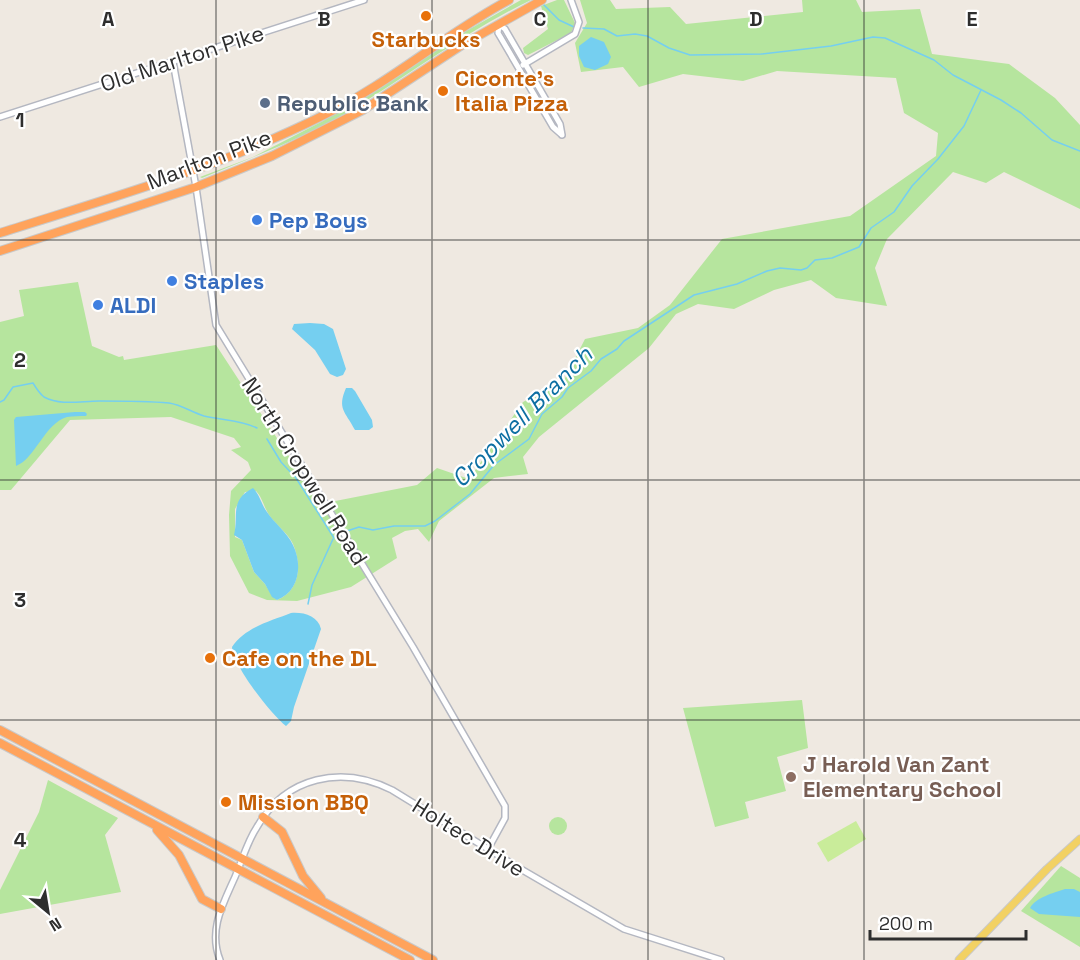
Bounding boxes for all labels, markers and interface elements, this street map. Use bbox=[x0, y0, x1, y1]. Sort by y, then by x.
text: A bbox=[102, 6, 115, 32]
text: B bbox=[317, 6, 331, 32]
text: C bbox=[534, 6, 547, 32]
text: D bbox=[749, 6, 763, 32]
text: E bbox=[966, 6, 978, 32]
marker: Starbucks bbox=[419, 9, 433, 23]
street label: Old Marlton Pike bbox=[97, 18, 267, 98]
place label: Starbucks bbox=[372, 25, 480, 53]
place label: Ciconte's Italia Pizza bbox=[455, 64, 568, 117]
marker: Ciconte's Italia Pizza bbox=[436, 84, 450, 98]
place label: Republic Bank bbox=[277, 89, 429, 117]
marker: Republic Bank bbox=[258, 96, 272, 110]
text: 1 bbox=[15, 107, 25, 133]
street label: Marlton Pike bbox=[143, 123, 275, 195]
place label: Pep Boys bbox=[269, 206, 368, 234]
marker: Pep Boys bbox=[250, 213, 264, 227]
place label: Staples bbox=[184, 267, 264, 295]
marker: Staples bbox=[165, 274, 179, 288]
place label: ALDI bbox=[110, 291, 156, 319]
marker: ALDI bbox=[91, 298, 105, 312]
water label: Cropwell Branch bbox=[444, 339, 600, 494]
text: 2 bbox=[14, 347, 26, 373]
street label: North Cropwell Road bbox=[236, 372, 374, 570]
text: 3 bbox=[14, 587, 26, 613]
place label: Cafe on the DL bbox=[222, 644, 377, 672]
marker: Cafe on the DL bbox=[203, 651, 217, 665]
place label: J Harold Van Zant Elementary School bbox=[803, 750, 1002, 803]
marker: J Harold Van Zant Elementary School bbox=[784, 770, 798, 784]
place label: Mission BBQ bbox=[238, 788, 369, 816]
street label: Holtec Drive bbox=[407, 791, 531, 883]
marker: Mission BBQ bbox=[219, 795, 233, 809]
text: 4 bbox=[14, 827, 27, 853]
north arrow bbox=[18, 882, 78, 942]
scale bar bbox=[870, 903, 1026, 941]
text: 200 m bbox=[879, 912, 933, 935]
text: N bbox=[45, 913, 65, 936]

